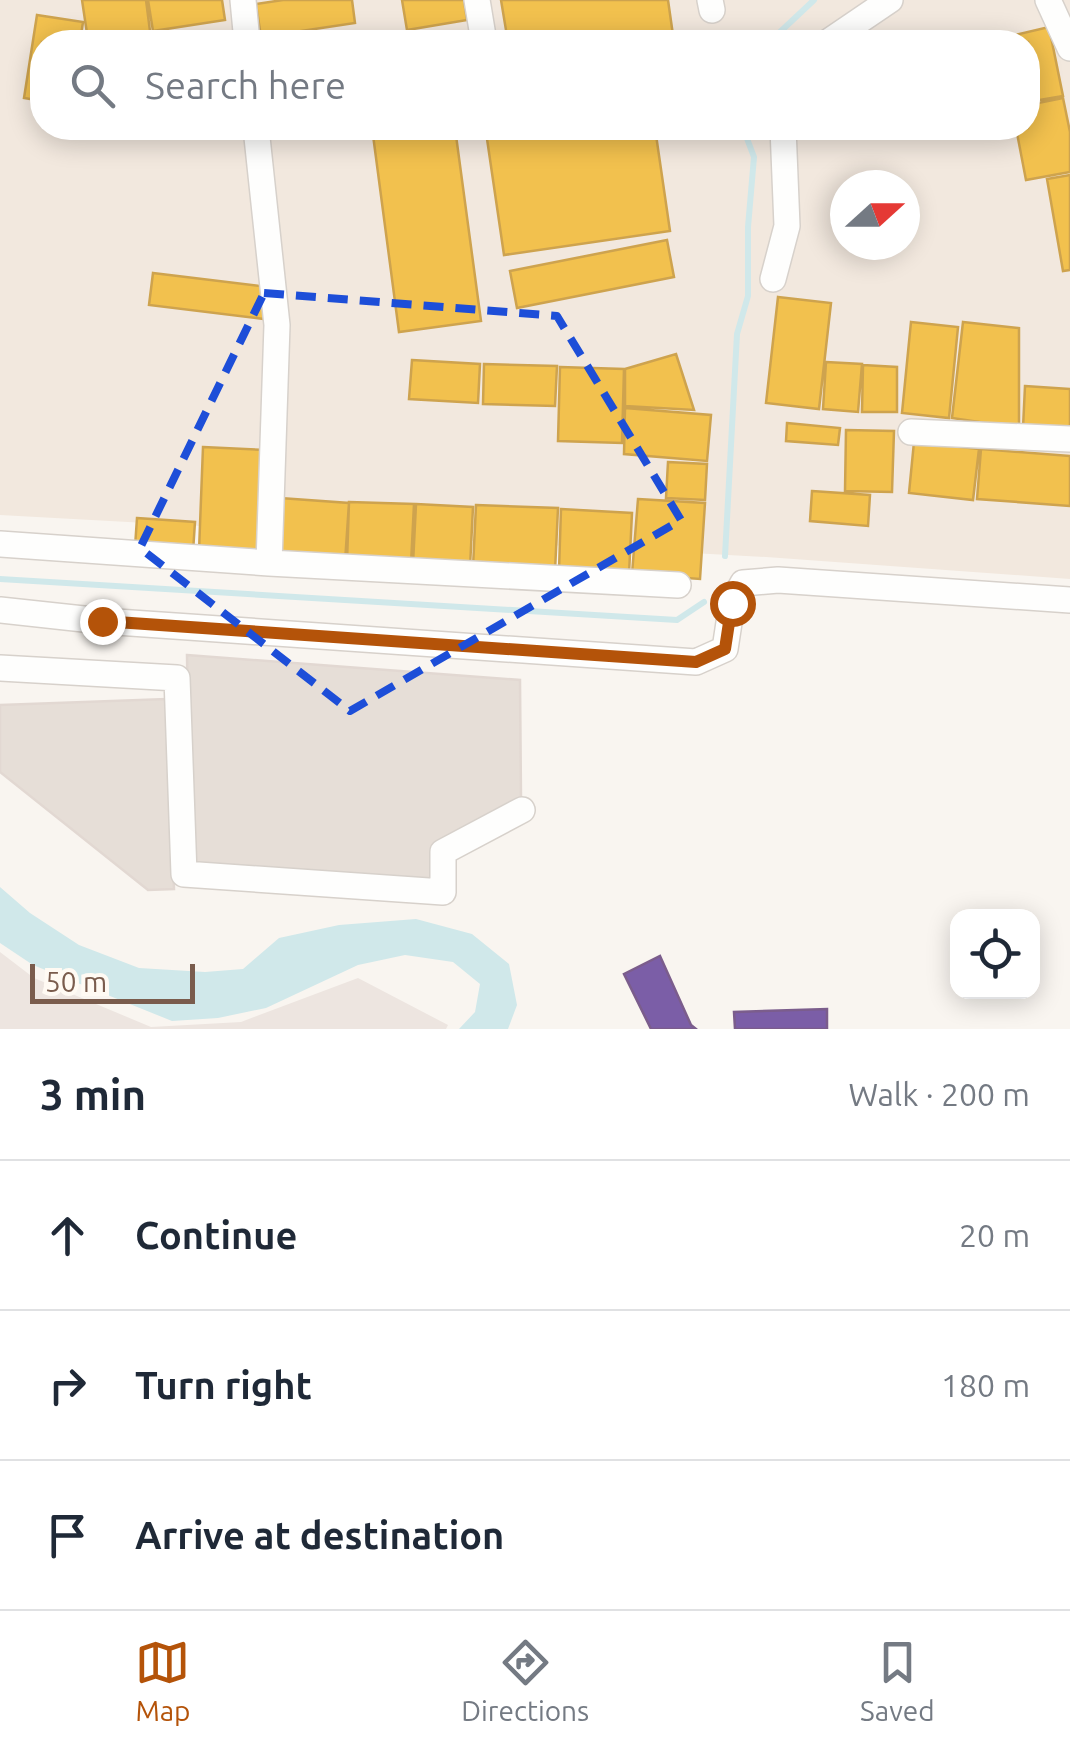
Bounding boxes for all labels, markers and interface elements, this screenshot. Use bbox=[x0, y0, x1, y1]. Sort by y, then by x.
search box bbox=[30, 30, 1040, 140]
icon: search bbox=[65, 58, 120, 113]
text: Search here bbox=[145, 64, 346, 106]
north arrow bbox=[830, 170, 920, 260]
route start bbox=[710, 581, 756, 627]
route end bbox=[80, 599, 126, 645]
map controls bbox=[950, 909, 1040, 999]
button: locate bbox=[950, 909, 1040, 999]
scale bar bbox=[30, 959, 195, 1004]
text: 50 m bbox=[45, 966, 107, 997]
text: 3 min bbox=[40, 1071, 146, 1118]
text: Walk · 200 m bbox=[848, 1076, 1030, 1112]
icon: ahead bbox=[40, 1208, 95, 1263]
text: Continue bbox=[135, 1214, 297, 1256]
text: 20 m bbox=[959, 1217, 1030, 1253]
icon: right bbox=[40, 1358, 95, 1413]
text: Turn right bbox=[135, 1364, 312, 1406]
text: 180 m bbox=[941, 1367, 1030, 1403]
icon: arrive bbox=[40, 1508, 95, 1563]
text: Arrive at destination bbox=[135, 1514, 504, 1556]
tab: Map bbox=[135, 1635, 191, 1726]
tab: Directions bbox=[461, 1635, 589, 1726]
tab: Saved bbox=[860, 1635, 935, 1726]

